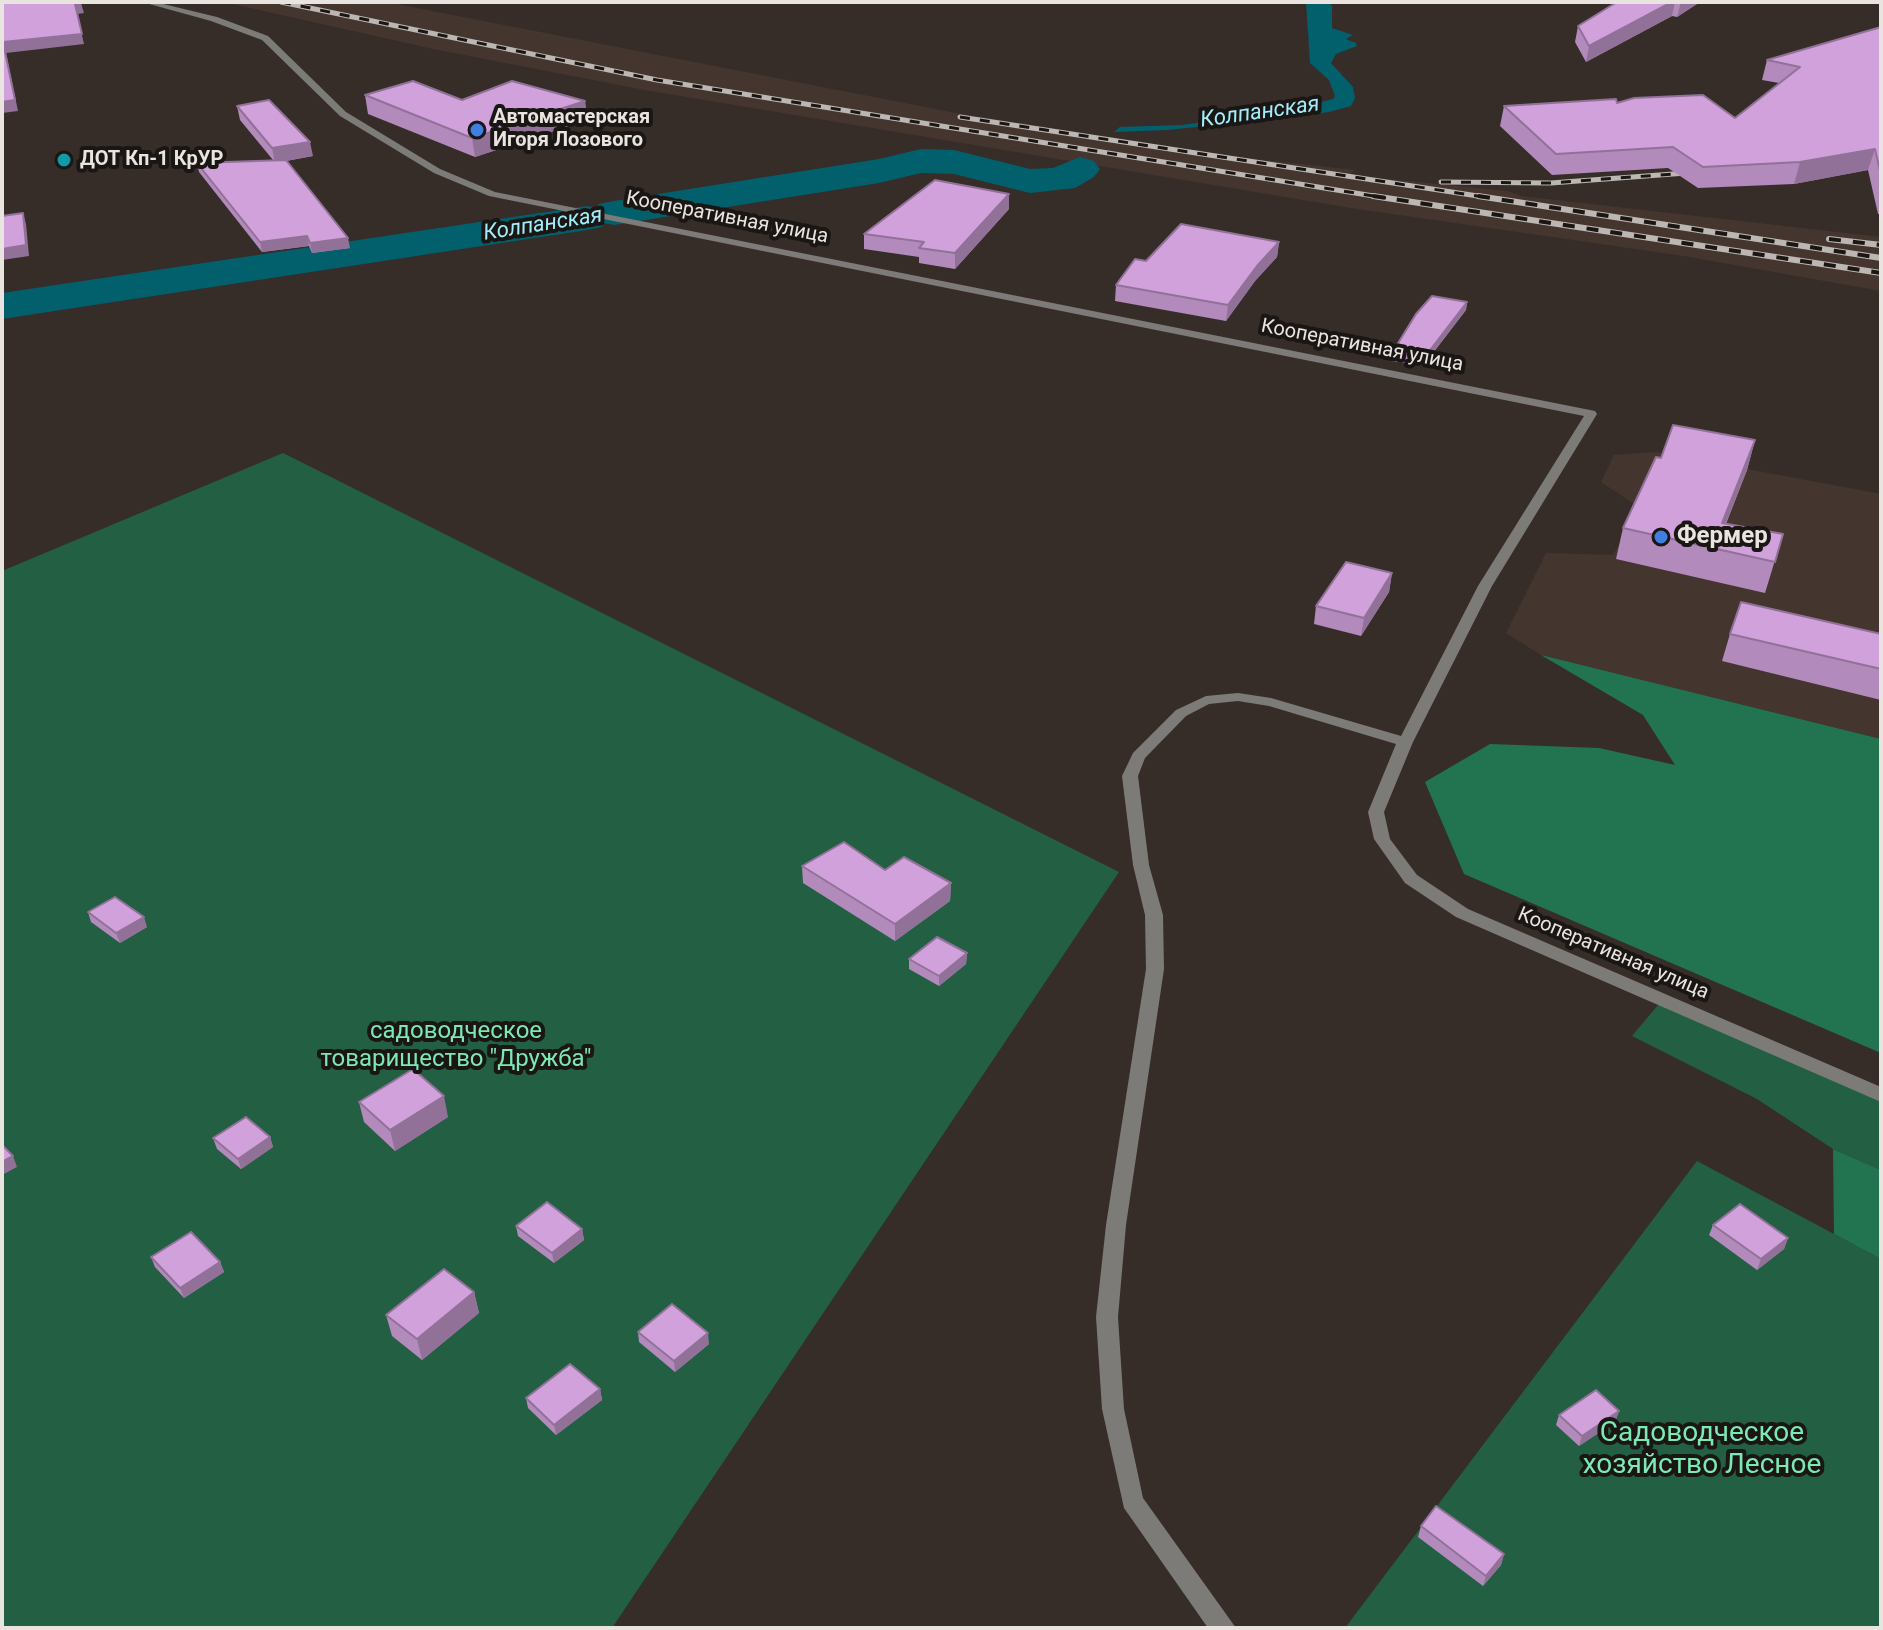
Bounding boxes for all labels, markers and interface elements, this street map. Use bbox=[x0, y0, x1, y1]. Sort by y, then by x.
water label: Колпанская bbox=[1199, 92, 1321, 134]
place label: Автомастерская Игоря Лозового bbox=[493, 106, 650, 153]
marker: Автомастерская Игоря Лозового bbox=[468, 121, 486, 139]
place label: ДОТ Кп-1 КрУР bbox=[80, 148, 223, 172]
marker: ДОТ Кп-1 КрУР bbox=[55, 151, 73, 169]
street label: Кооперативная улица bbox=[624, 187, 830, 249]
water label: Колпанская bbox=[482, 203, 604, 247]
street label: Кооперативная улица bbox=[1259, 315, 1465, 377]
place label: Фермер bbox=[1677, 523, 1768, 551]
marker: Фермер bbox=[1652, 528, 1670, 546]
street label: Кооперативная улица bbox=[1514, 903, 1712, 1005]
park label: садоводческое товарищество "Дружба" bbox=[320, 1018, 592, 1074]
park label: Садоводческое хозяйство Лесное bbox=[1583, 1417, 1821, 1483]

